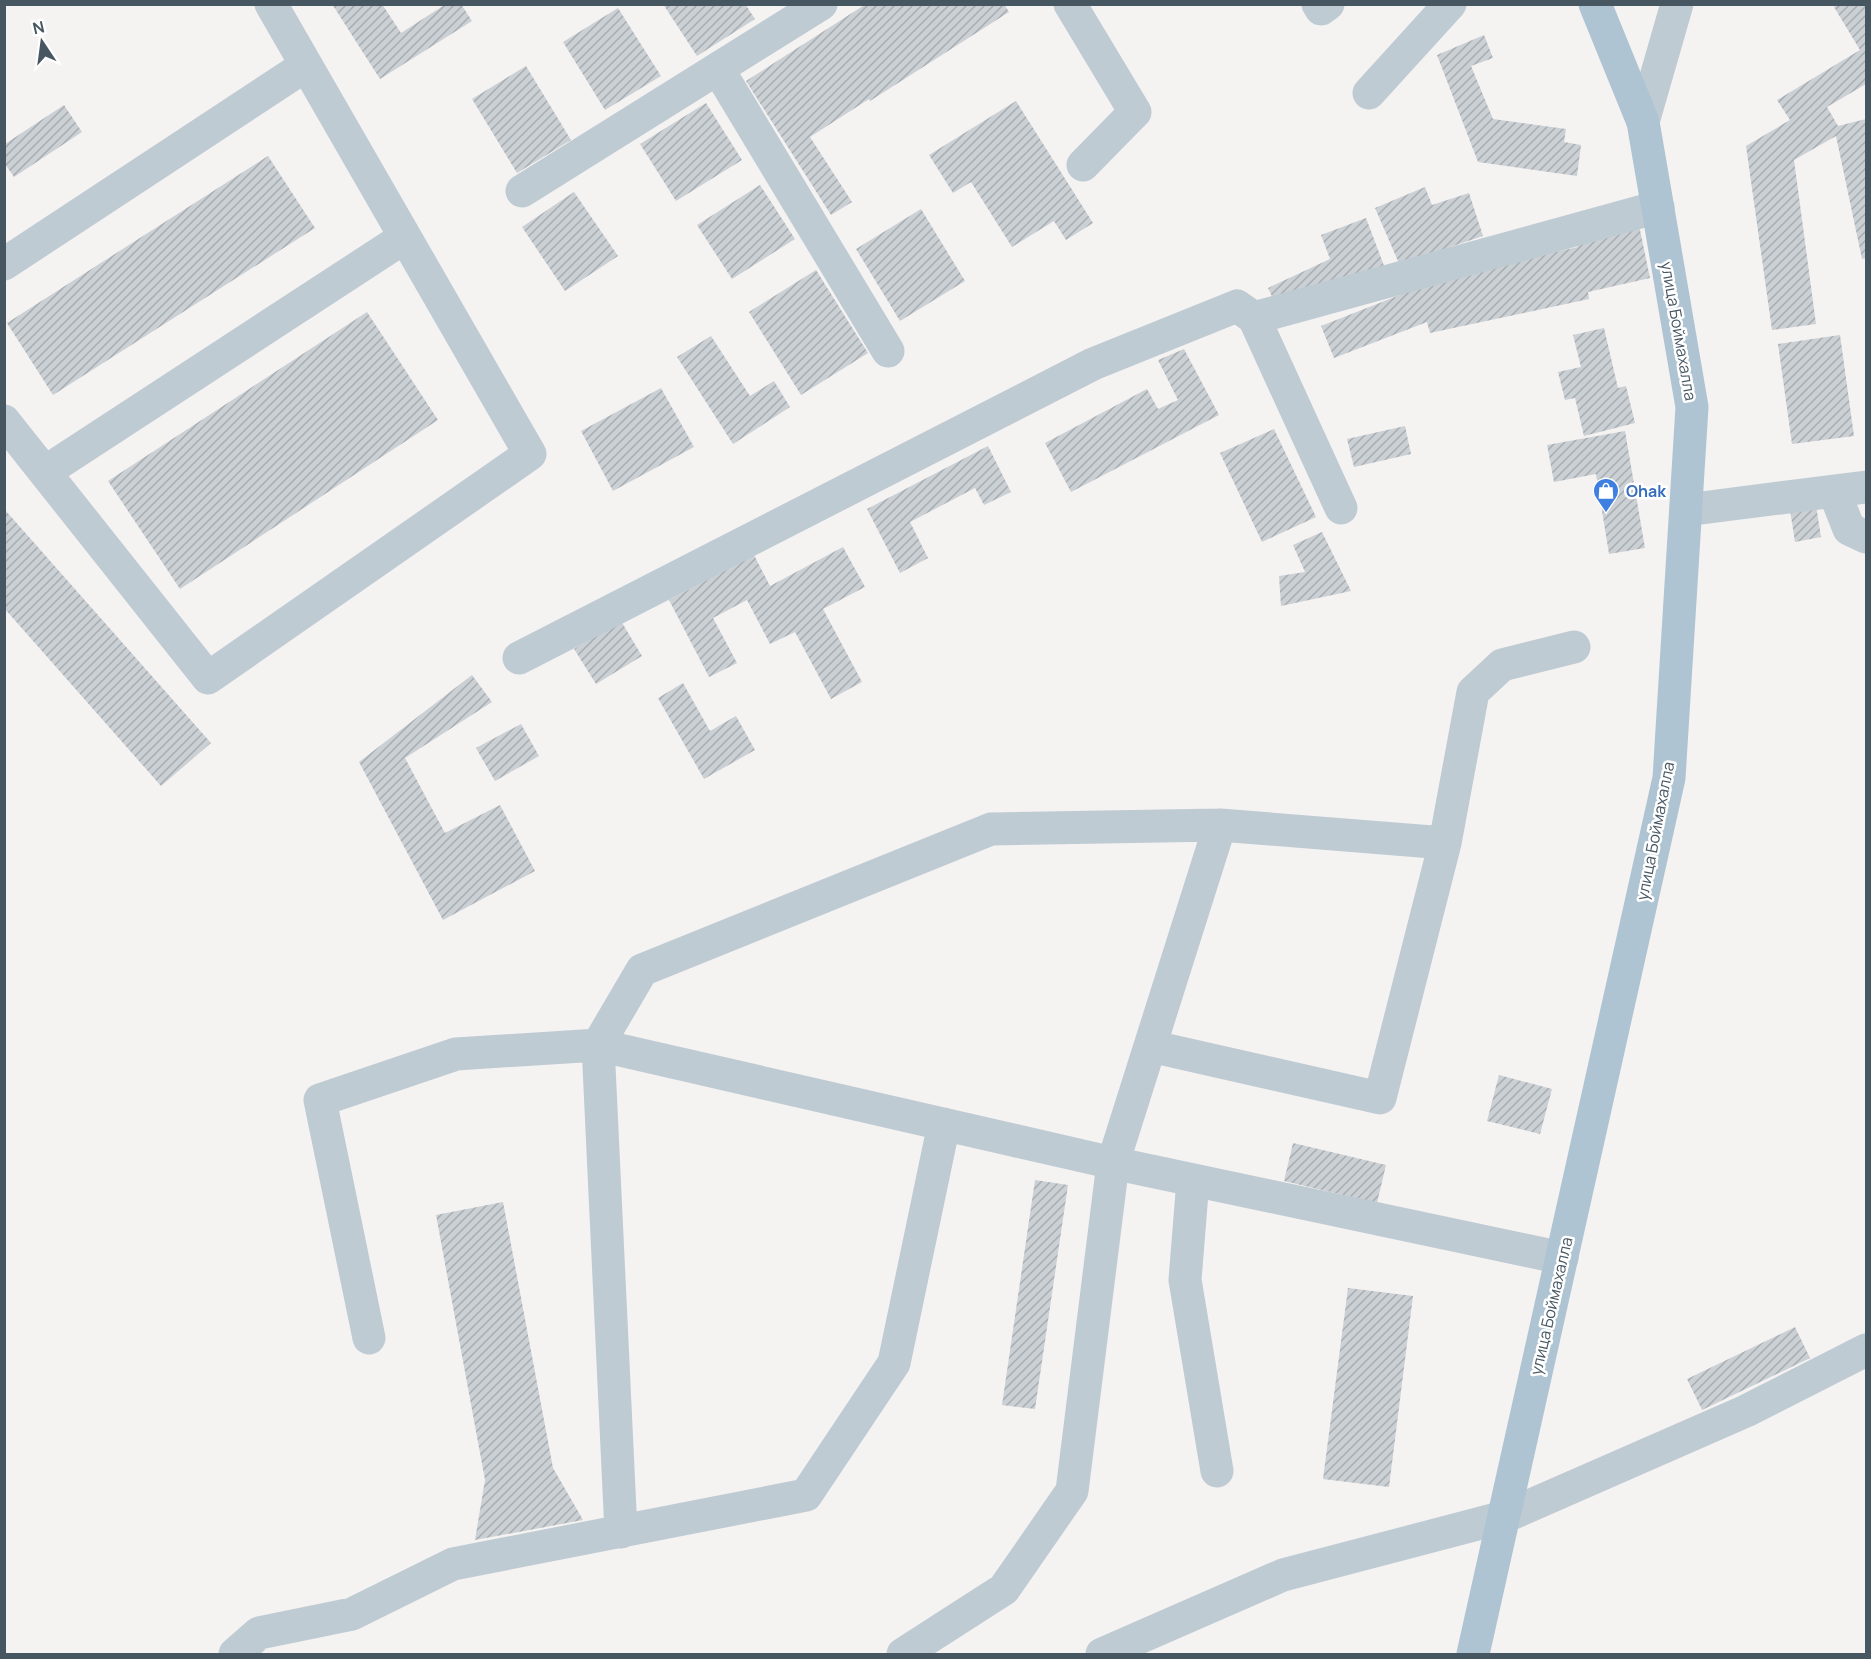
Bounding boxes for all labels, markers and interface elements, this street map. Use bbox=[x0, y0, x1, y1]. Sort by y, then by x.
north arrow bbox=[12, 12, 72, 72]
text: N bbox=[31, 15, 47, 39]
street label: улица Боймахалла bbox=[1656, 260, 1702, 402]
shop icon: Ohak bbox=[1591, 476, 1621, 514]
place label: Ohak bbox=[1626, 480, 1666, 502]
street label: улица Боймахалла bbox=[1631, 760, 1679, 902]
street label: улица Боймахалла bbox=[1524, 1235, 1578, 1377]

